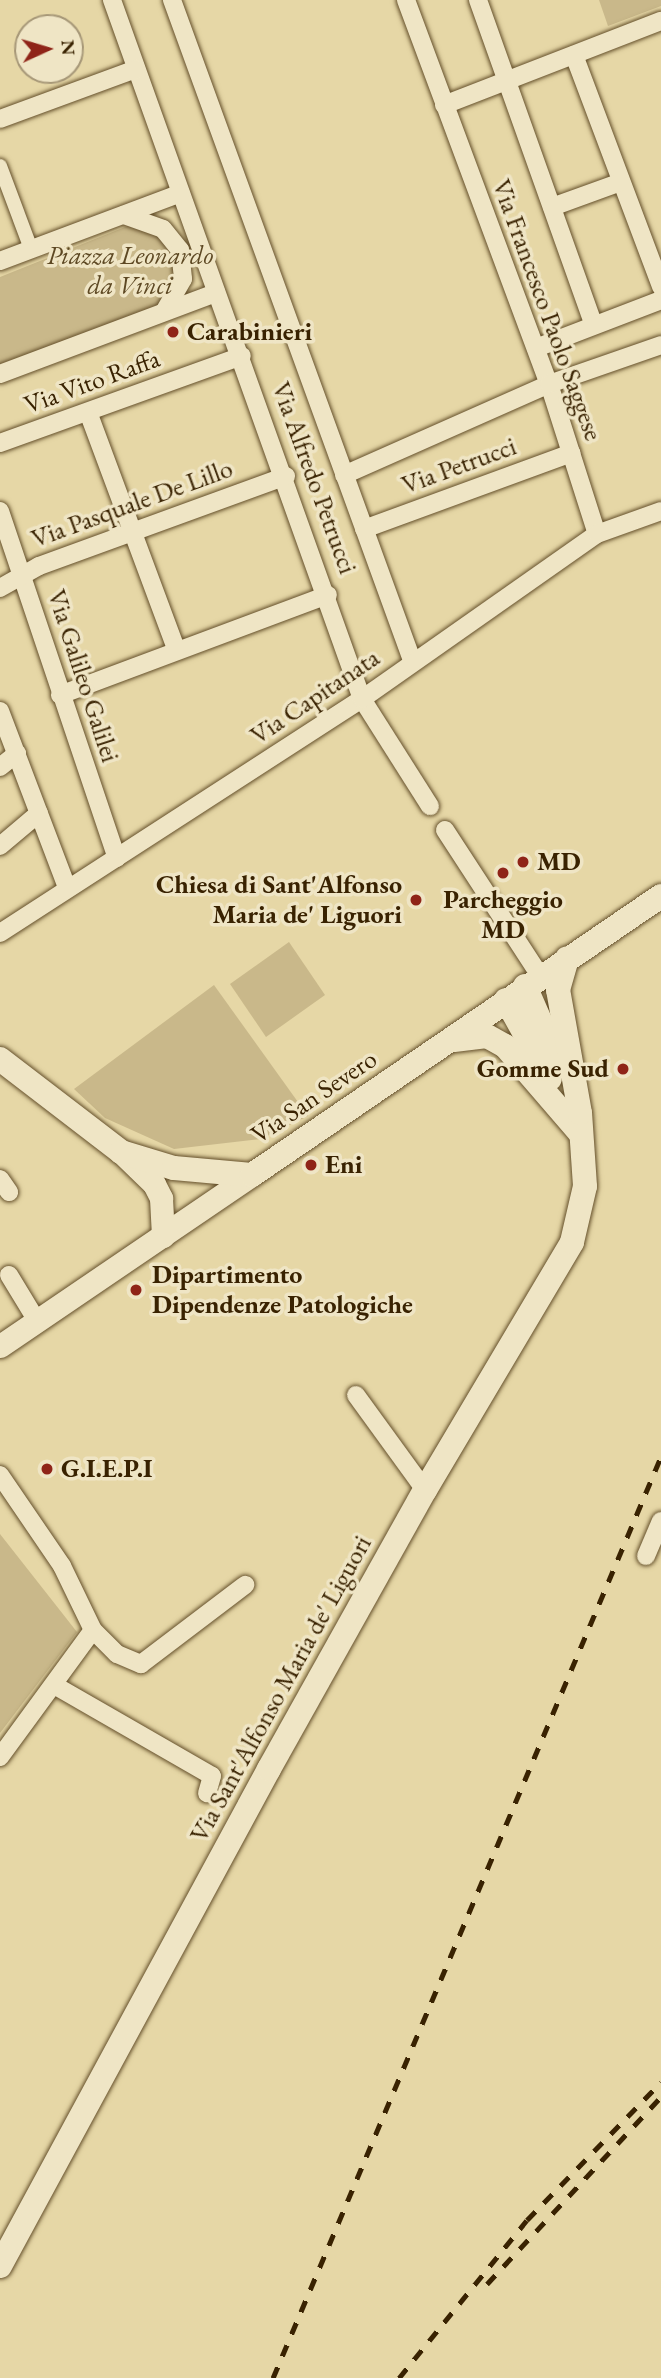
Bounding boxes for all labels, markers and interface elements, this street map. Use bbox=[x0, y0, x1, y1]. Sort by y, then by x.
north arrow bbox=[14, 14, 84, 84]
text: N bbox=[55, 39, 81, 56]
street label: Via Francesco Paolo Saggese bbox=[485, 175, 609, 445]
park label: Piazza Leonardo da Vinci bbox=[47, 240, 213, 302]
place label: Carabinieri bbox=[187, 316, 312, 348]
marker: Carabinieri bbox=[165, 324, 181, 340]
street label: Via Vito Raffa bbox=[20, 343, 164, 421]
street label: Via Alfredo Petrucci bbox=[265, 378, 363, 578]
street label: Via Petrucci bbox=[397, 431, 521, 501]
street label: Via Pasquale De Lillo bbox=[27, 453, 237, 555]
street label: Via Galileo Galilei bbox=[40, 586, 126, 766]
street label: Via Capitanata bbox=[245, 642, 385, 752]
place label: MD bbox=[537, 846, 581, 878]
marker: MD bbox=[515, 854, 531, 870]
marker: Parcheggio MD bbox=[495, 865, 511, 881]
place label: Chiesa di Sant'Alfonso Maria de' Liguori bbox=[156, 869, 402, 931]
place label: Parcheggio MD bbox=[443, 884, 563, 946]
marker: Chiesa di Sant'Alfonso Maria de' Liguori bbox=[408, 892, 424, 908]
street label: Via San Severo bbox=[245, 1044, 383, 1150]
place label: Gomme Sud bbox=[477, 1053, 609, 1085]
marker: Gomme Sud bbox=[615, 1061, 631, 1077]
place label: Eni bbox=[325, 1149, 362, 1181]
marker: Eni bbox=[303, 1157, 319, 1173]
place label: Dipartimento Dipendenze Patologiche bbox=[152, 1259, 413, 1320]
marker: Dipartimento Dipendenze Patologiche bbox=[126, 1280, 146, 1300]
place label: G.I.E.P.I bbox=[61, 1453, 153, 1485]
marker: G.I.E.P.I bbox=[39, 1461, 55, 1477]
street label: Via Sant'Alfonso Maria de' Liguori bbox=[184, 1530, 378, 1848]

